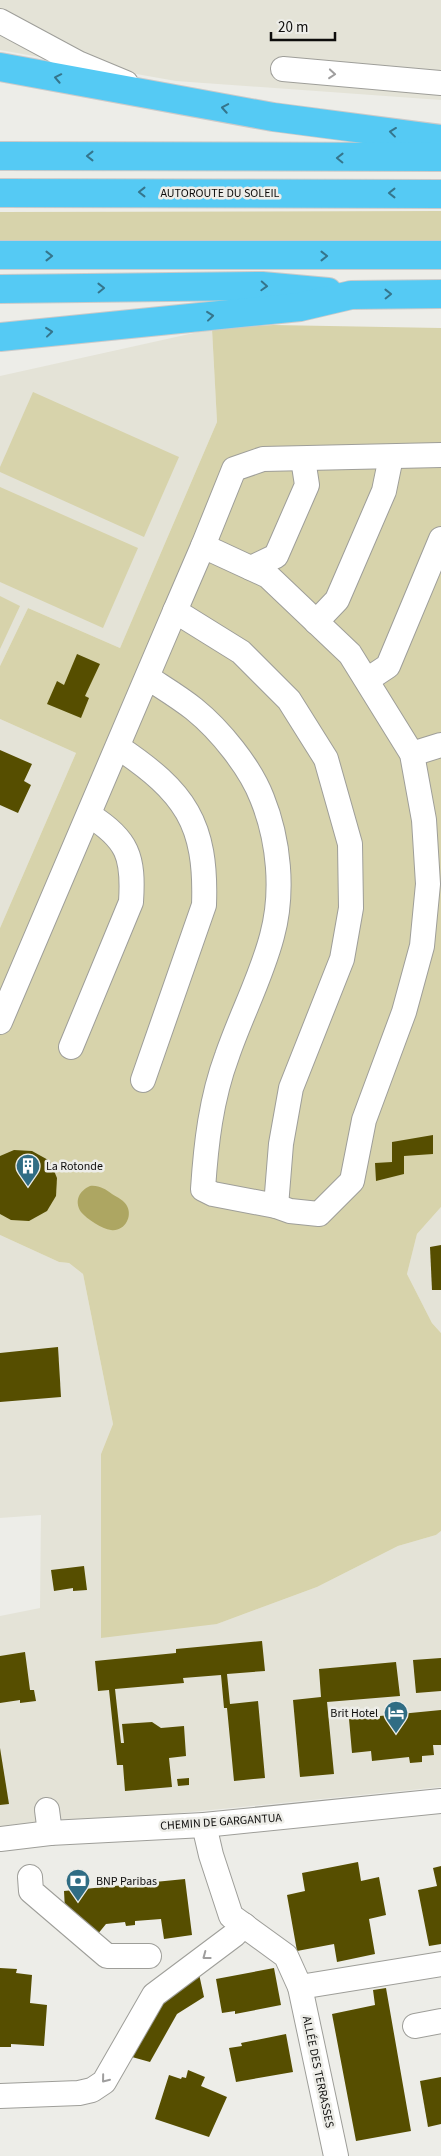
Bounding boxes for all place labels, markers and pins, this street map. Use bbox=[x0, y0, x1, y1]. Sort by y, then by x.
building icon: La Rotonde bbox=[15, 1153, 41, 1187]
place label: La Rotonde bbox=[46, 1158, 103, 1175]
hotel icon: Brit Hotel bbox=[383, 1700, 409, 1734]
place label: Brit Hotel bbox=[330, 1705, 378, 1722]
bank icon: BNP Paribas bbox=[65, 1868, 91, 1902]
place label: BNP Paribas bbox=[96, 1873, 157, 1890]

